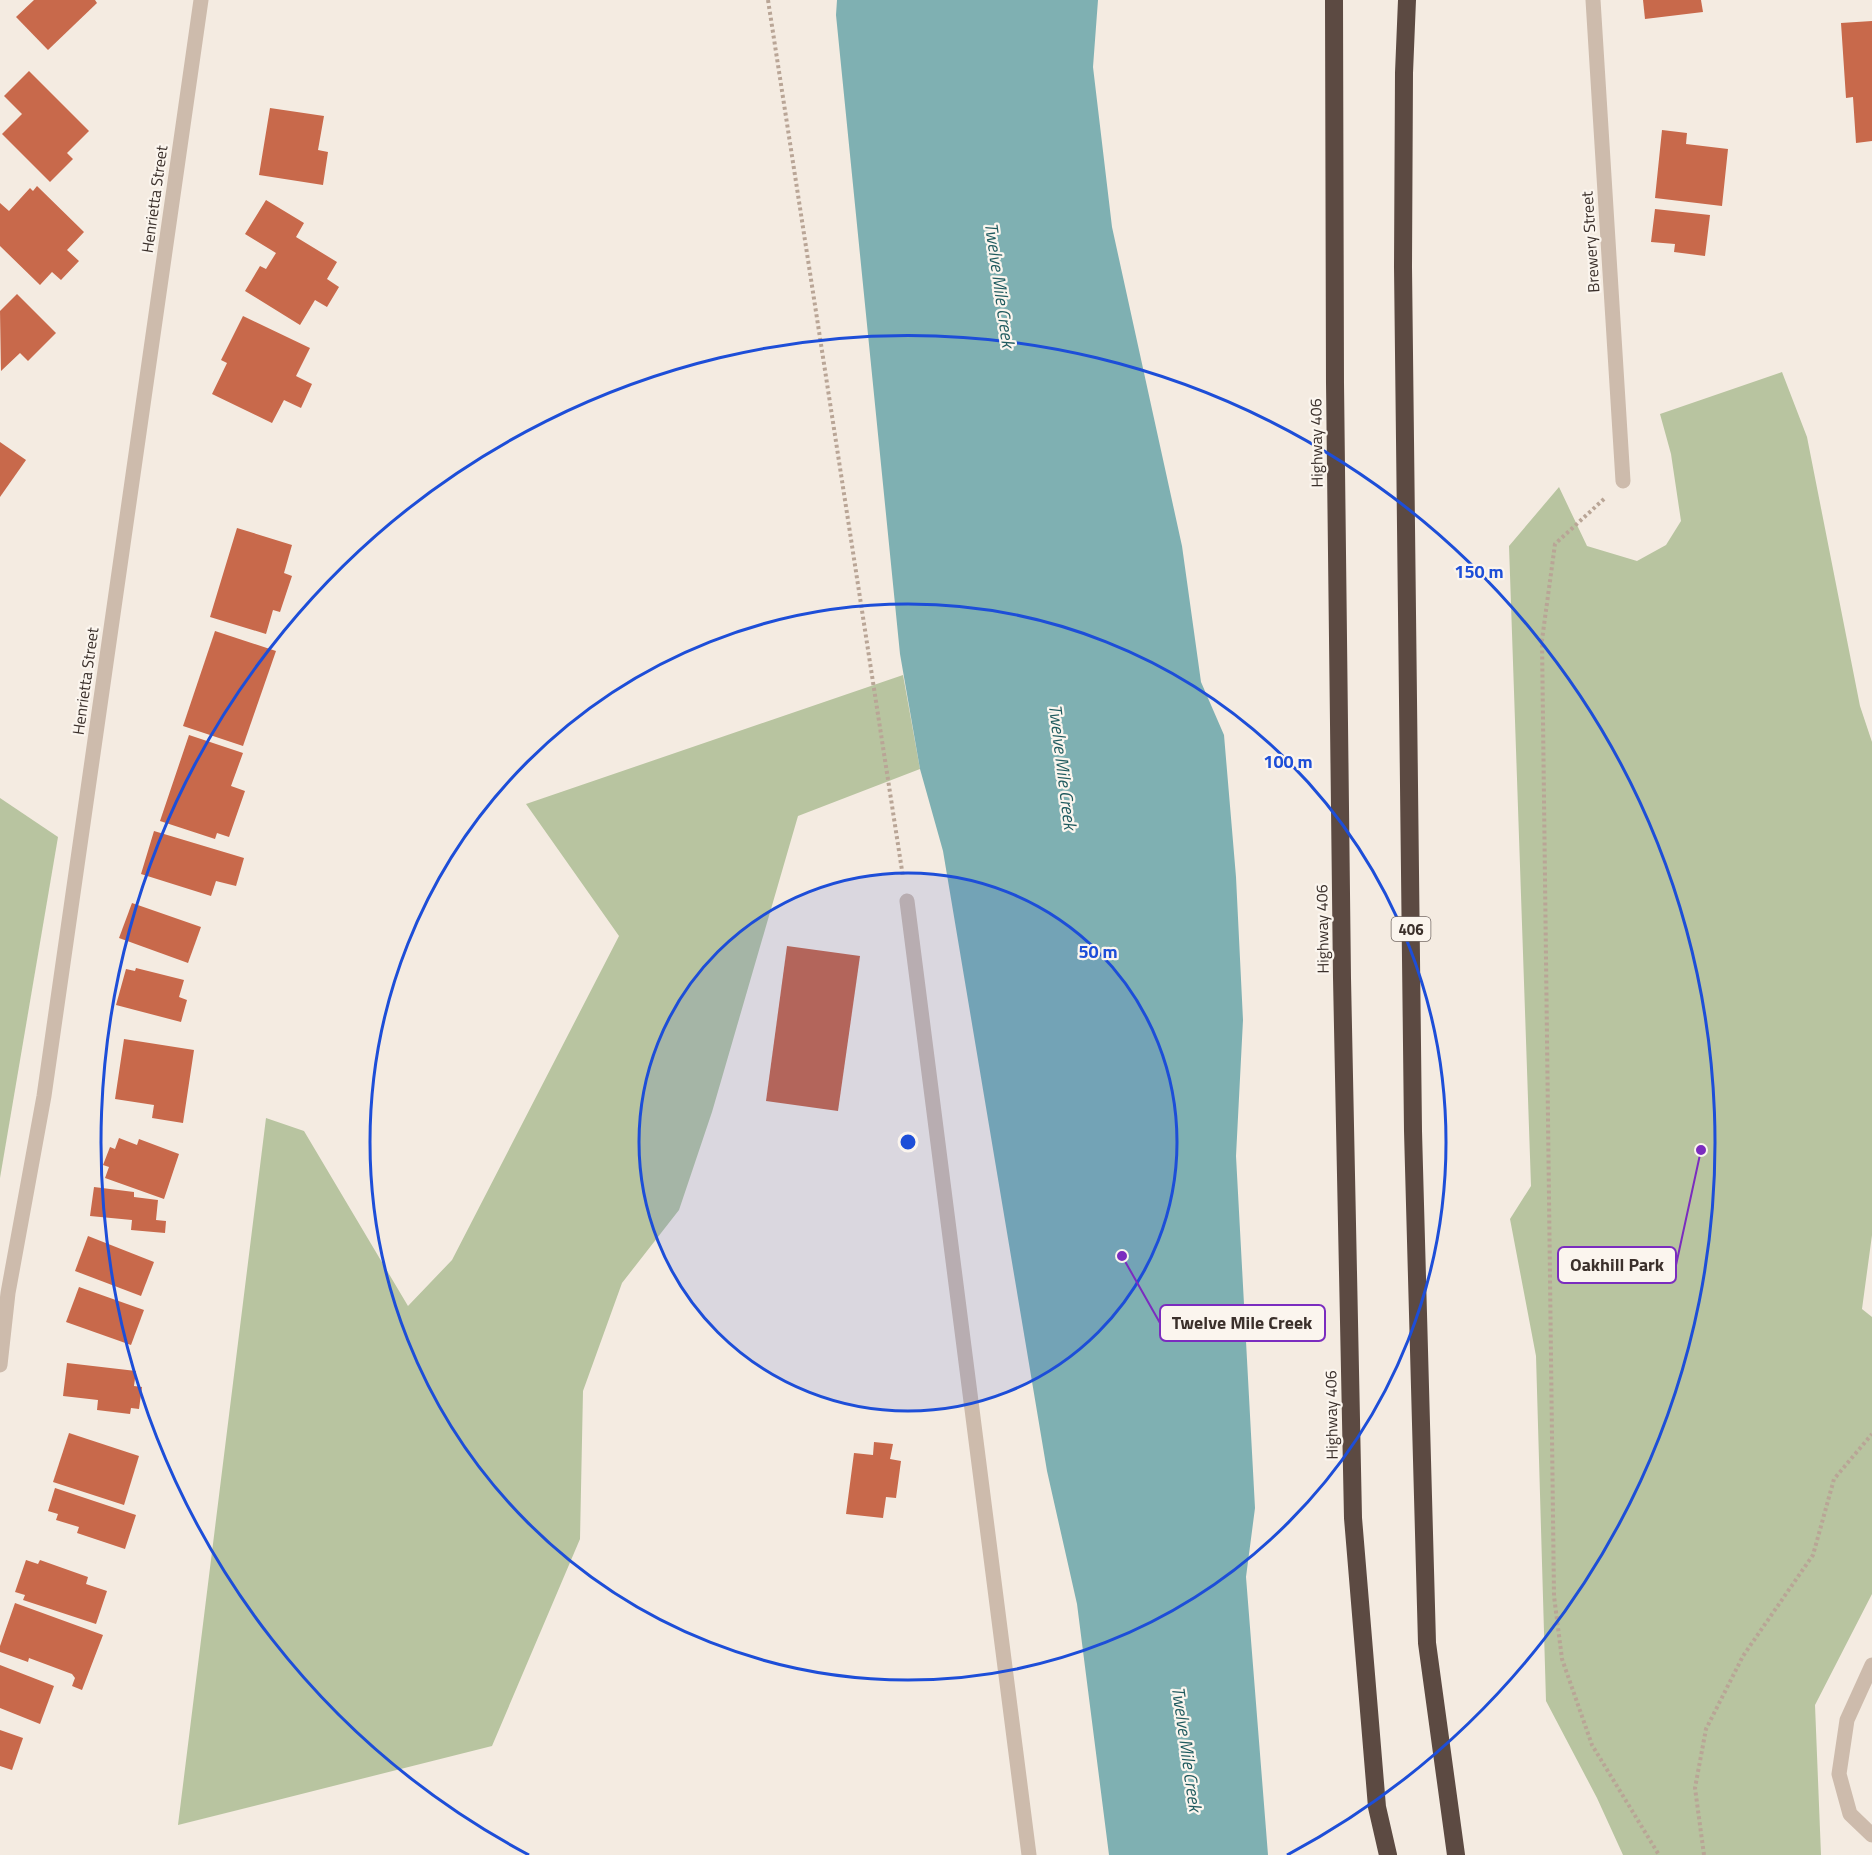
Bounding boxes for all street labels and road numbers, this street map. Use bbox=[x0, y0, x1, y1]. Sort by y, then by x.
street label: Henrietta Street bbox=[135, 143, 173, 254]
street label: Brewery Street bbox=[1574, 190, 1606, 293]
street label: Highway 406 bbox=[1303, 398, 1329, 488]
street label: Henrietta Street bbox=[66, 625, 104, 736]
street label: Highway 406 bbox=[1309, 884, 1335, 974]
road number: 406 bbox=[1392, 917, 1430, 941]
street label: Highway 406 bbox=[1318, 1370, 1344, 1460]

